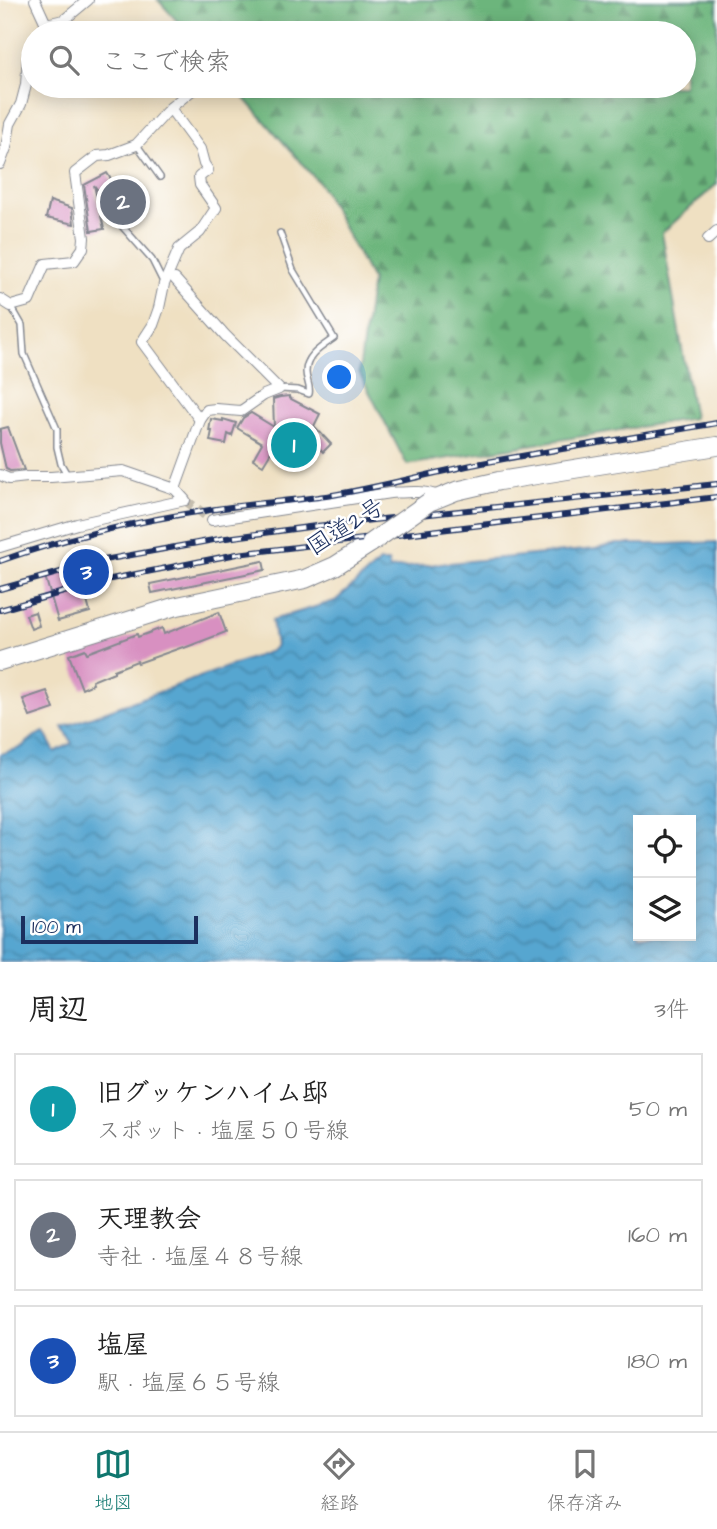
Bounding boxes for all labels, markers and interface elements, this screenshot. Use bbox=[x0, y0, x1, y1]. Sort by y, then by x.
search box bbox=[21, 21, 696, 98]
icon: search bbox=[45, 41, 83, 79]
text: ここで検索 bbox=[101, 44, 231, 80]
pin: 2 bbox=[100, 176, 146, 228]
your location bbox=[322, 360, 356, 394]
pin: 1 bbox=[271, 419, 317, 471]
street label: 国道2号 bbox=[301, 490, 391, 564]
pin: 3 bbox=[63, 546, 109, 598]
map controls bbox=[633, 815, 696, 941]
button: locate bbox=[633, 815, 696, 878]
button: layers bbox=[633, 878, 696, 941]
scale bar bbox=[21, 913, 198, 945]
text: 100 m bbox=[32, 914, 81, 941]
text: 周辺 bbox=[28, 989, 88, 1031]
text: 3件 bbox=[654, 994, 689, 1026]
text: 旧グッケンハイム邸 bbox=[97, 1075, 328, 1111]
text: 1 bbox=[52, 1093, 54, 1125]
text: 50 m bbox=[629, 1093, 687, 1125]
text: スポット · 塩屋５０号線 bbox=[97, 1115, 349, 1147]
text: 天理教会 bbox=[97, 1201, 201, 1237]
text: 2 bbox=[46, 1219, 60, 1251]
text: 160 m bbox=[628, 1219, 687, 1251]
text: 寺社 · 塩屋４８号線 bbox=[97, 1241, 303, 1273]
text: 塩屋 bbox=[97, 1327, 149, 1363]
text: 3 bbox=[47, 1345, 59, 1377]
text: 180 m bbox=[628, 1345, 687, 1377]
text: 駅 · 塩屋６５号線 bbox=[97, 1367, 280, 1399]
tab: 地図 bbox=[94, 1445, 132, 1517]
tab: 経路 bbox=[320, 1445, 359, 1517]
tab: 保存済み bbox=[547, 1445, 623, 1517]

